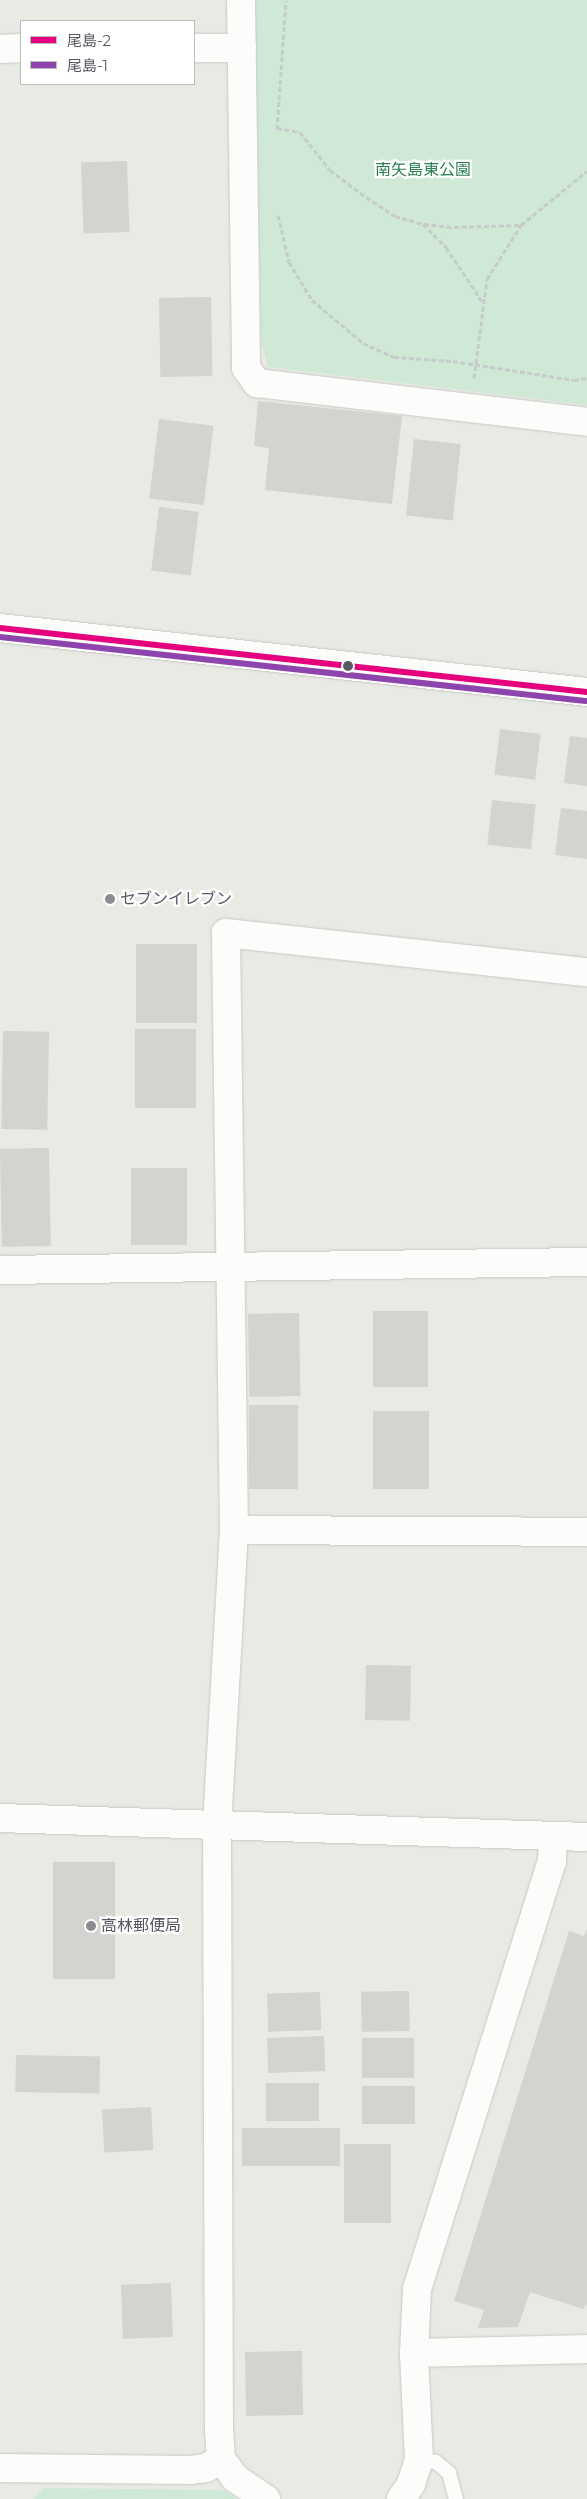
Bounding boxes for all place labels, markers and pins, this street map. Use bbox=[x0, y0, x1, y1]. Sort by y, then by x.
unlabelled marker bbox=[343, 661, 353, 671]
place label: セブンイレブン bbox=[120, 889, 232, 909]
marker: セブンイレブン bbox=[104, 893, 116, 905]
place label: 高林郵便局 bbox=[101, 1916, 181, 1936]
marker: 高林郵便局 bbox=[85, 1920, 97, 1932]

